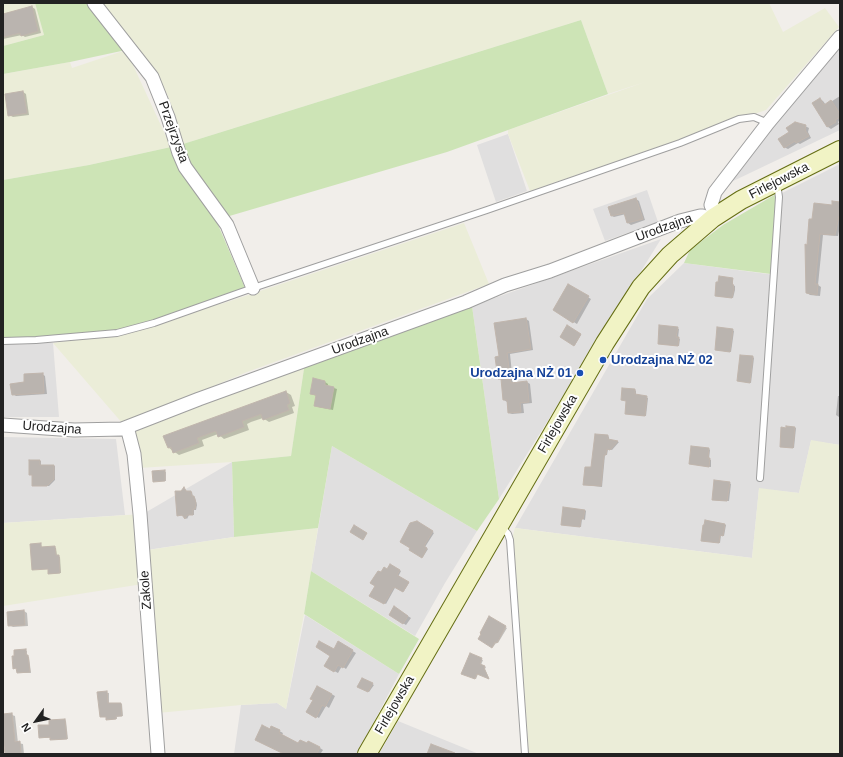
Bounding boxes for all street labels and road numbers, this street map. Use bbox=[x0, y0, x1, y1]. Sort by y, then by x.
street label: Przejrzysta bbox=[155, 99, 191, 165]
street label: Firlejowska bbox=[746, 159, 812, 203]
street label: Urodzajna bbox=[633, 211, 695, 245]
street label: Urodzajna bbox=[329, 324, 391, 358]
street label: Firlejowska bbox=[535, 392, 581, 456]
street label: Urodzajna bbox=[22, 418, 82, 438]
street label: Zakole bbox=[137, 570, 155, 610]
street label: Firlejowska bbox=[372, 673, 418, 737]

